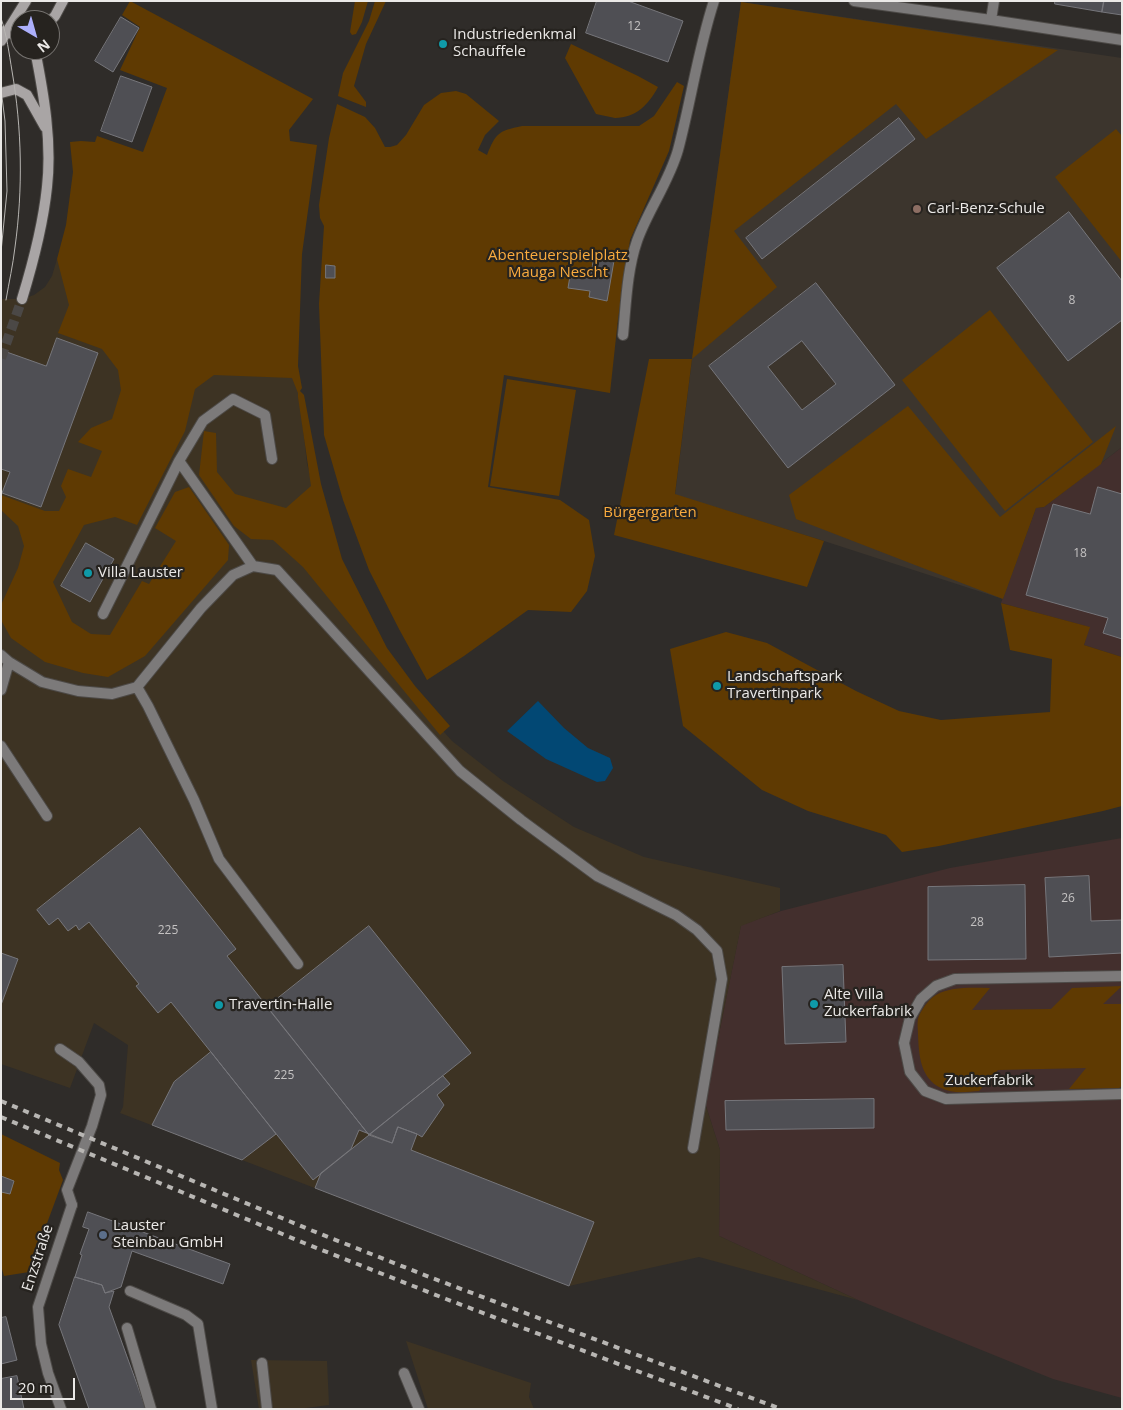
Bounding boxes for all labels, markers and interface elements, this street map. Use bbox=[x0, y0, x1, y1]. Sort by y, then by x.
north arrow bbox=[10, 10, 60, 60]
house number: 12 bbox=[627, 20, 641, 34]
place label: Industriedenkmal Schauffele bbox=[453, 26, 576, 61]
text: N bbox=[34, 35, 54, 57]
marker: Industriedenkmal Schauffele bbox=[437, 38, 449, 50]
place label: Carl-Benz-Schule bbox=[927, 200, 1045, 218]
marker: Carl-Benz-Schule bbox=[911, 203, 923, 215]
park label: Abenteuerspielplatz Mauga Nescht bbox=[488, 247, 628, 282]
house number: 8 bbox=[1069, 294, 1075, 308]
park label: Bürgergarten bbox=[603, 504, 697, 522]
house number: 18 bbox=[1073, 547, 1087, 561]
place label: Villa Lauster bbox=[98, 564, 183, 582]
marker: Villa Lauster bbox=[82, 567, 94, 579]
place label: Landschaftspark Travertinpark bbox=[727, 668, 842, 703]
marker: Landschaftspark Travertinpark bbox=[711, 680, 723, 692]
house number: 26 bbox=[1061, 892, 1075, 906]
house number: 28 bbox=[970, 916, 984, 930]
house number: 225 bbox=[158, 924, 178, 938]
place label: Alte Villa Zuckerfabrik bbox=[824, 986, 912, 1021]
place label: Travertin-Halle bbox=[229, 996, 332, 1014]
marker: Alte Villa Zuckerfabrik bbox=[808, 998, 820, 1010]
marker: Travertin-Halle bbox=[213, 999, 225, 1011]
house number: 225 bbox=[274, 1069, 294, 1083]
street label: Zuckerfabrik bbox=[945, 1072, 1033, 1090]
place label: Lauster Steinbau GmbH bbox=[113, 1217, 224, 1252]
street label: Enzstraße bbox=[19, 1222, 57, 1294]
marker: Lauster Steinbau GmbH bbox=[97, 1229, 109, 1241]
scale bar bbox=[12, 1368, 78, 1400]
text: 20 m bbox=[18, 1377, 53, 1397]

